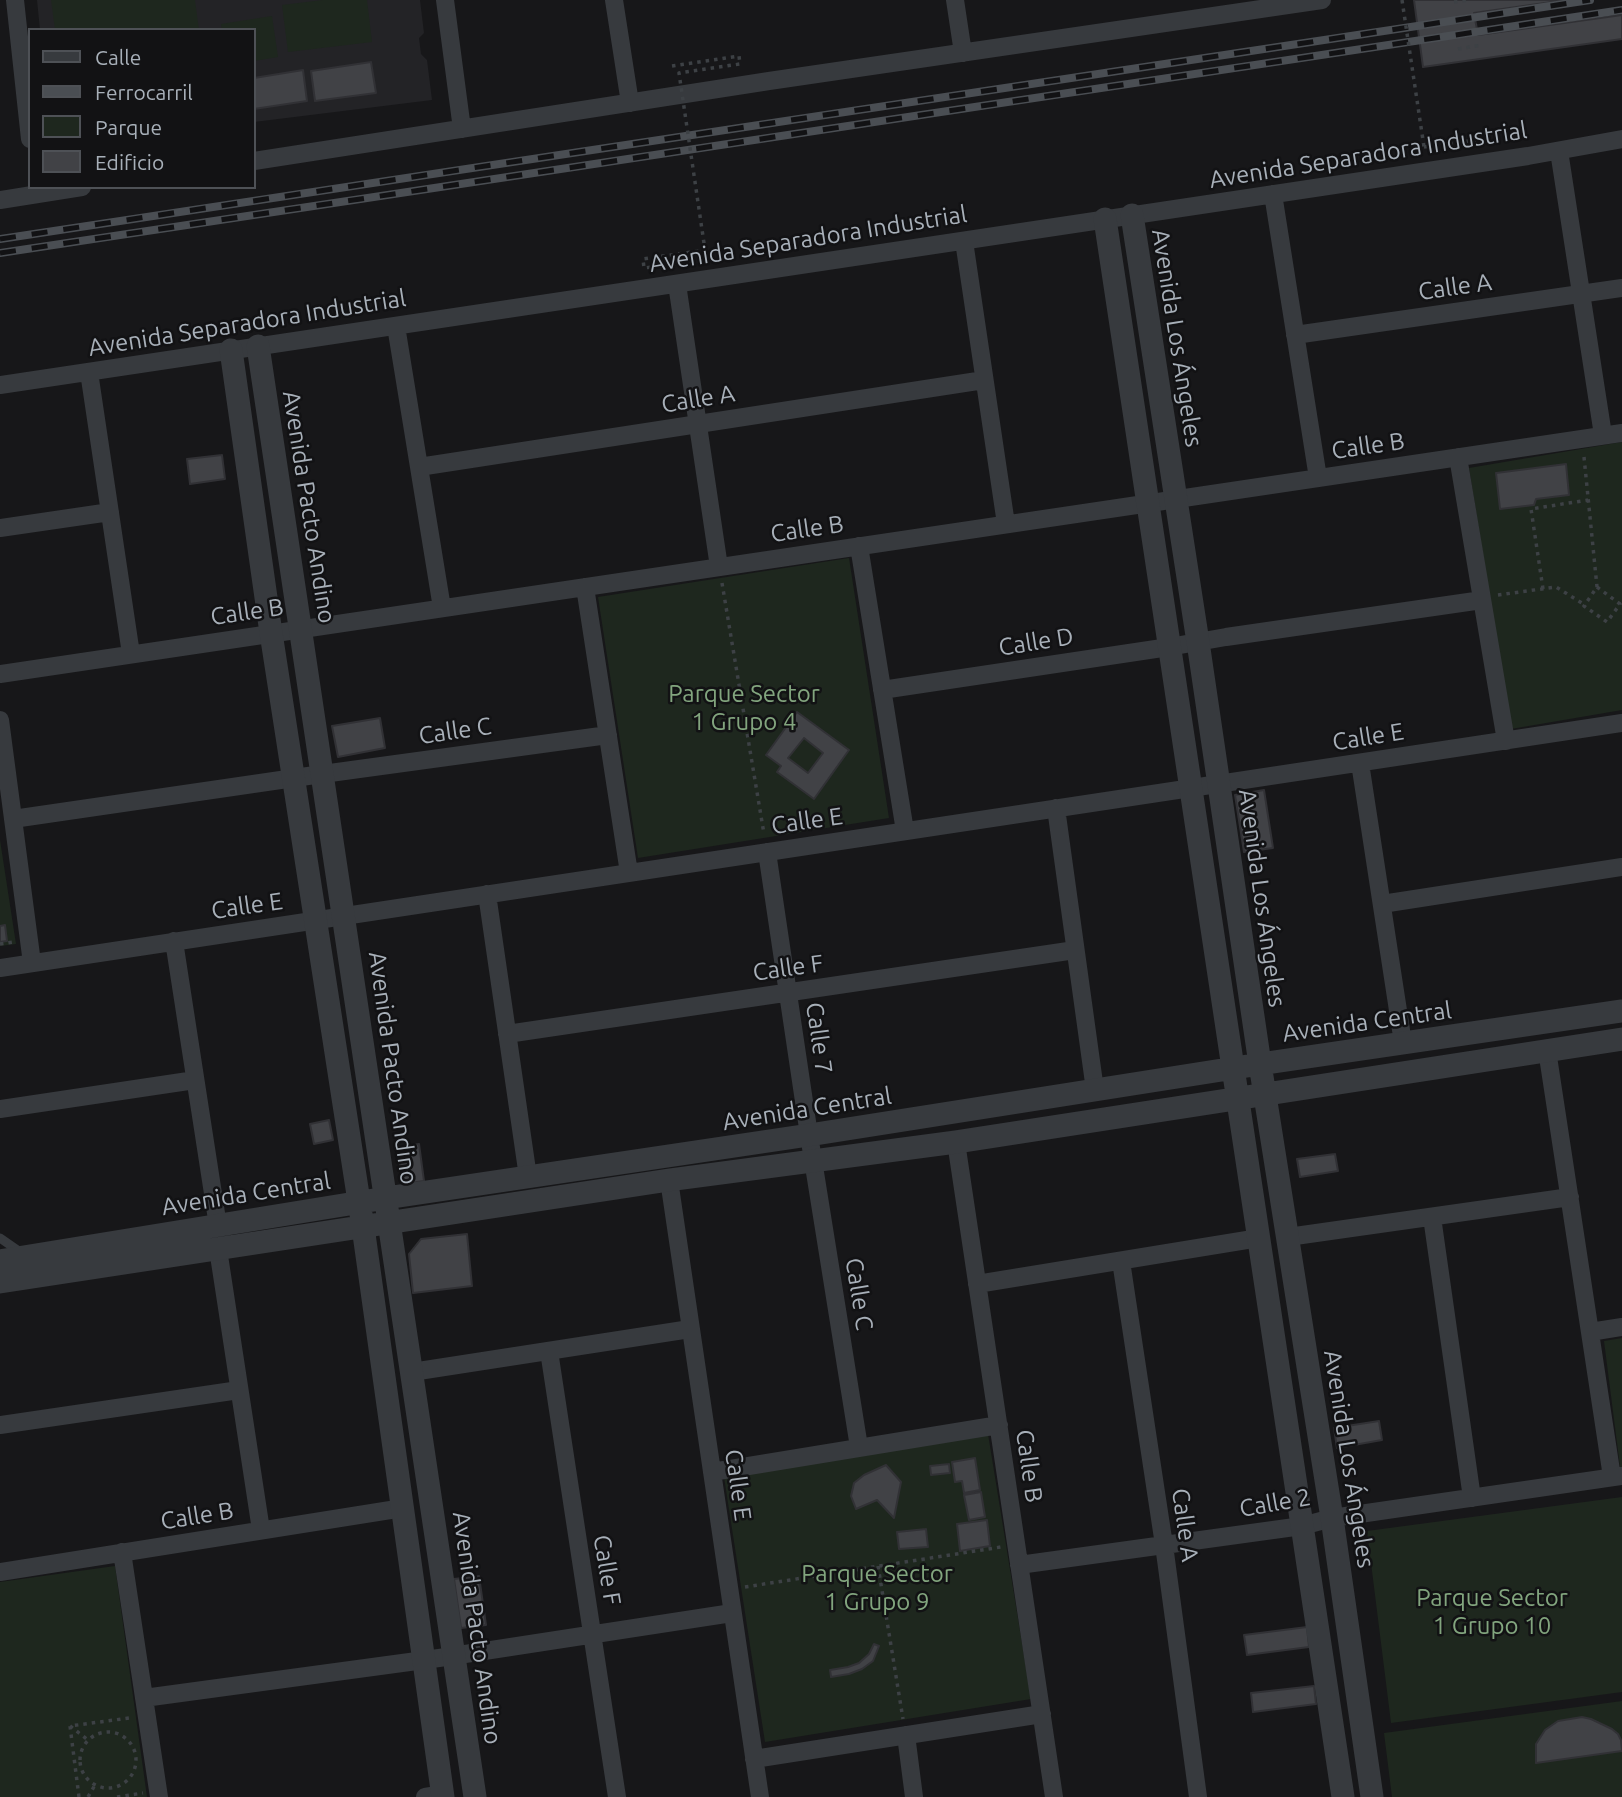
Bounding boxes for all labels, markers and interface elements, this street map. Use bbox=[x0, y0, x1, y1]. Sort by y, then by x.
legend bbox=[28, 28, 256, 189]
text: Calle bbox=[95, 45, 141, 69]
text: Ferrocarril bbox=[95, 80, 193, 104]
text: Parque bbox=[95, 115, 162, 139]
street label: Avenida Separadora Industrial bbox=[1207, 116, 1529, 194]
text: Edificio bbox=[95, 150, 164, 174]
street label: Avenida Separadora Industrial bbox=[647, 200, 969, 278]
street label: Avenida Los Ángeles bbox=[1146, 227, 1208, 449]
street label: Calle A bbox=[1416, 268, 1494, 306]
street label: Avenida Separadora Industrial bbox=[86, 284, 408, 362]
street label: Calle A bbox=[659, 379, 737, 419]
street label: Avenida Pacto Andino bbox=[276, 389, 342, 625]
street label: Calle B bbox=[1330, 427, 1406, 465]
street label: Calle B bbox=[769, 510, 845, 548]
street label: Calle B bbox=[209, 593, 285, 631]
street label: Calle D bbox=[997, 622, 1075, 662]
park label: Parque Sector 1 Grupo 4 bbox=[668, 680, 820, 736]
street label: Calle C bbox=[417, 712, 493, 750]
street label: Calle E bbox=[1330, 717, 1406, 757]
street label: Avenida Los Ángeles bbox=[1232, 787, 1292, 1009]
street label: Calle E bbox=[769, 802, 845, 840]
street label: Calle E bbox=[209, 887, 285, 925]
street label: Calle F bbox=[751, 949, 825, 987]
street label: Avenida Pacto Andino bbox=[362, 950, 424, 1186]
street label: Avenida Central bbox=[1281, 996, 1453, 1048]
street label: Calle 7 bbox=[800, 1000, 838, 1076]
street label: Avenida Central bbox=[721, 1081, 893, 1137]
street label: Avenida Central bbox=[160, 1166, 332, 1222]
street label: Calle C bbox=[839, 1256, 879, 1332]
street label: Avenida Los Ángeles bbox=[1318, 1348, 1380, 1570]
street label: Calle B bbox=[1010, 1428, 1048, 1504]
street label: Calle E bbox=[719, 1447, 757, 1523]
street label: Calle 2 bbox=[1237, 1483, 1313, 1523]
street label: Calle A bbox=[1166, 1486, 1204, 1564]
street label: Calle B bbox=[158, 1496, 236, 1536]
street label: Avenida Pacto Andino bbox=[446, 1510, 508, 1746]
street label: Calle F bbox=[587, 1533, 627, 1607]
park label: Parque Sector 1 Grupo 9 bbox=[801, 1560, 953, 1616]
park label: Parque Sector 1 Grupo 10 bbox=[1416, 1584, 1568, 1640]

